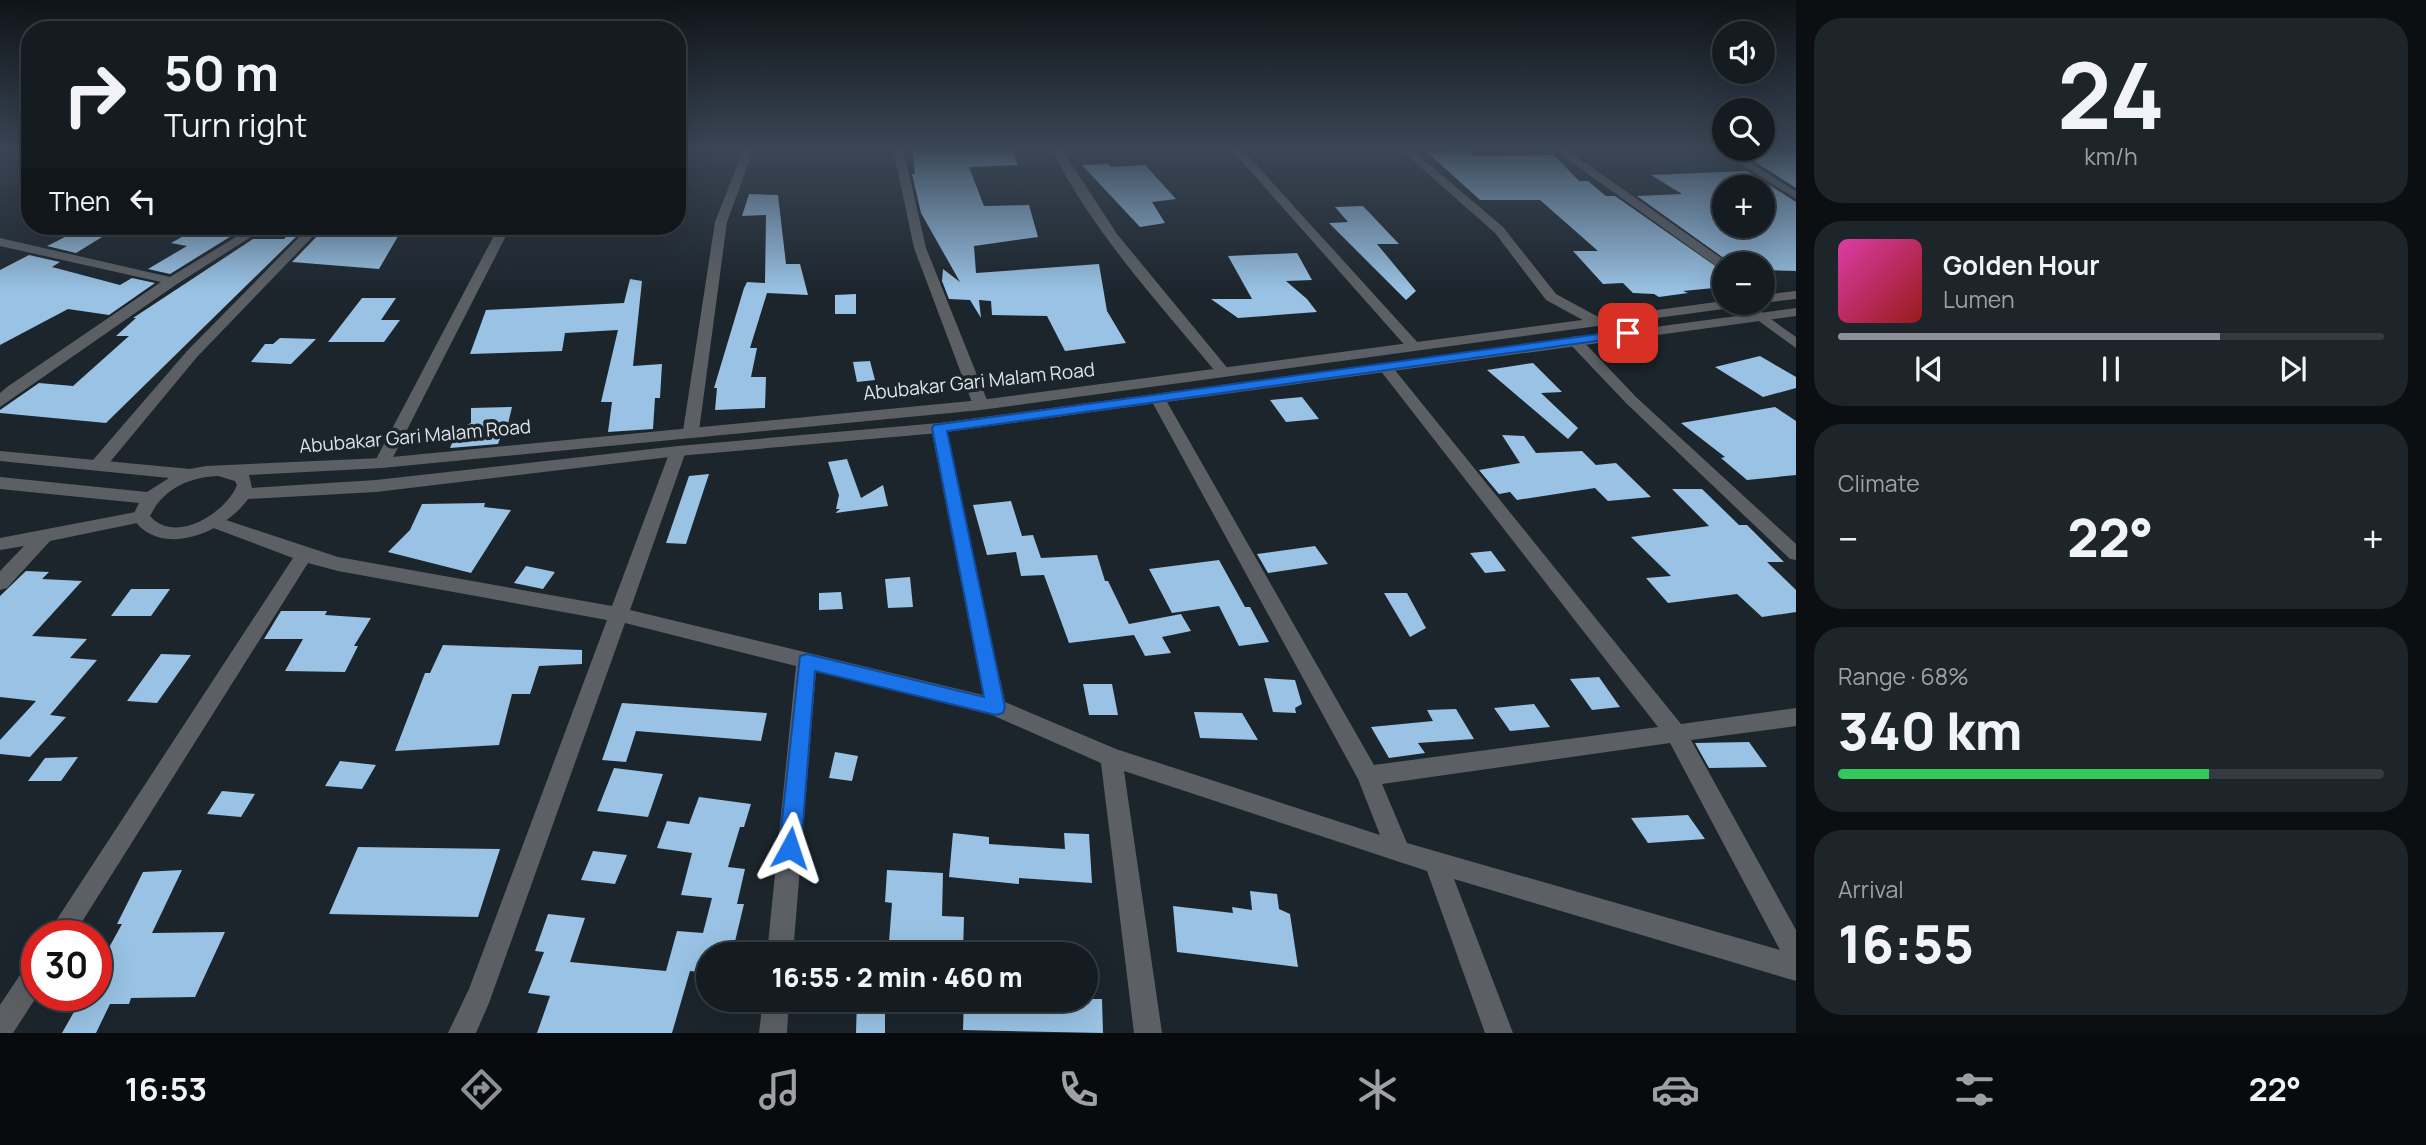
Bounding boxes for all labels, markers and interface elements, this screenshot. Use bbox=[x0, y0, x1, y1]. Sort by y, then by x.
map controls bbox=[1712, 21, 1775, 315]
button: sound bbox=[1712, 21, 1775, 84]
text: 24 bbox=[2057, 32, 2165, 156]
text: 50 m bbox=[164, 39, 279, 106]
icon: right bbox=[49, 49, 140, 140]
button: search bbox=[1712, 98, 1775, 161]
text: Turn right bbox=[164, 103, 307, 147]
text: km/h bbox=[2084, 140, 2138, 172]
button: + bbox=[1712, 175, 1775, 238]
icon: left bbox=[124, 182, 162, 220]
text: Then bbox=[49, 183, 110, 219]
text: Golden Hour bbox=[1943, 247, 2100, 283]
button: − bbox=[1712, 252, 1775, 315]
text: Lumen bbox=[1943, 283, 2015, 315]
pin bbox=[1598, 303, 1658, 363]
icon: arrive bbox=[1609, 314, 1647, 352]
icon: previous bbox=[1910, 350, 1948, 388]
icon: pause bbox=[2092, 350, 2130, 388]
icon: next bbox=[2274, 350, 2312, 388]
street label: Abubakar Gari Malam Road bbox=[862, 356, 1096, 406]
street label: Abubakar Gari Malam Road bbox=[298, 413, 532, 459]
text: Climate bbox=[1838, 467, 1920, 499]
text: 22° bbox=[2067, 502, 2153, 573]
text: − bbox=[1838, 512, 1859, 564]
text: + bbox=[2362, 512, 2384, 564]
text: Range · 68% bbox=[1838, 660, 1969, 692]
text: 340 km bbox=[1838, 695, 2023, 766]
position arrow bbox=[753, 811, 827, 885]
text: Arrival bbox=[1838, 873, 1904, 905]
text: 16:55 bbox=[1838, 908, 1974, 979]
speed limit sign: 30 bbox=[21, 920, 112, 1011]
text: 16:55 · 2 min · 460 m bbox=[772, 959, 1022, 995]
icon: directions bbox=[457, 1065, 506, 1114]
icon: music bbox=[755, 1065, 804, 1114]
icon: phone bbox=[1054, 1065, 1103, 1114]
icon: climate bbox=[1353, 1065, 1402, 1114]
icon: car bbox=[1651, 1065, 1700, 1114]
icon: filters bbox=[1950, 1065, 1999, 1114]
text: 16:53 bbox=[125, 1067, 207, 1111]
text: 22° bbox=[2249, 1067, 2301, 1111]

